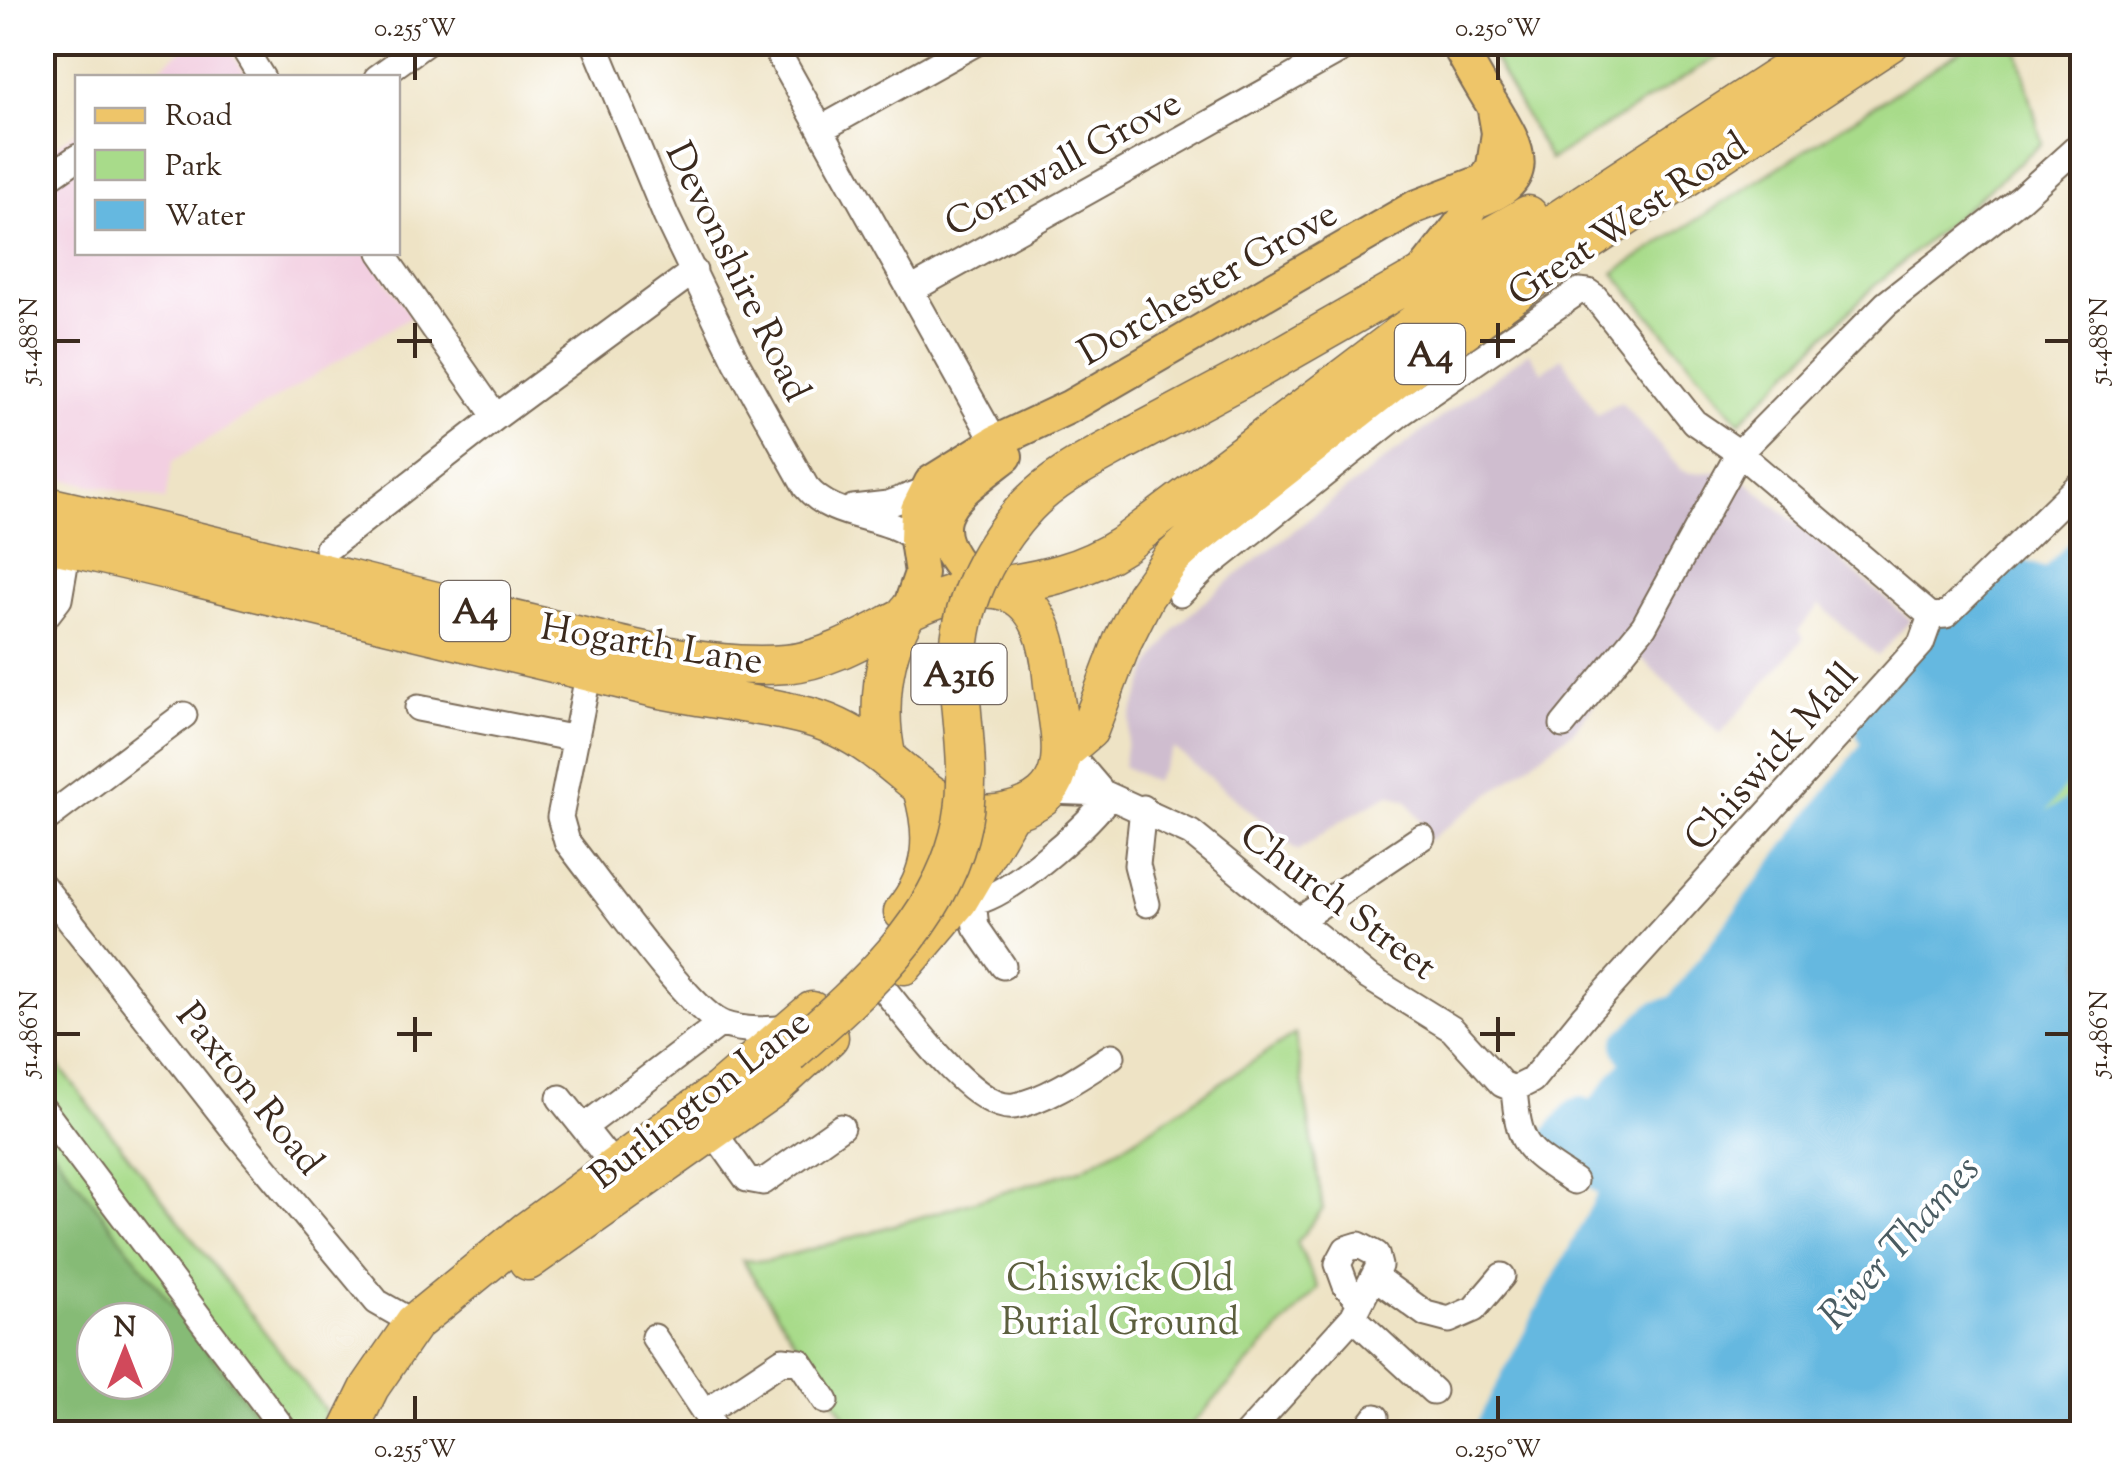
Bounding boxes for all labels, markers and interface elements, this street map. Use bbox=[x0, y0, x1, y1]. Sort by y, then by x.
text: 0.255°W bbox=[374, 12, 456, 48]
text: 0.250°W bbox=[1455, 12, 1541, 48]
legend bbox=[75, 75, 400, 255]
street label: Cornwall Grove bbox=[936, 78, 1192, 253]
text: Road bbox=[165, 96, 232, 139]
street label: Great West Road bbox=[1499, 121, 1760, 322]
street label: Devonshire Road bbox=[649, 134, 822, 412]
text: Park bbox=[165, 146, 222, 189]
street label: Dorchester Grove bbox=[1069, 189, 1349, 382]
text: Water bbox=[165, 196, 246, 239]
text: 51.488°N bbox=[13, 297, 49, 387]
text: 51.488°N bbox=[2083, 297, 2119, 387]
road number: A4 bbox=[1395, 324, 1465, 384]
road number: A4 bbox=[440, 581, 510, 641]
street label: Hogarth Lane bbox=[536, 603, 766, 691]
road number: A316 bbox=[912, 644, 1006, 704]
street label: Chiswick Mall bbox=[1674, 652, 1872, 865]
street label: Church Street bbox=[1227, 811, 1446, 995]
text: 51.486°N bbox=[13, 990, 49, 1080]
text: 51.486°N bbox=[2083, 990, 2119, 1080]
street label: Paxton Road bbox=[161, 992, 335, 1189]
street label: Burlington Lane bbox=[580, 998, 823, 1204]
water label: River Thames bbox=[1808, 1144, 1995, 1344]
park label: Chiswick Old Burial Ground bbox=[1001, 1254, 1239, 1352]
north arrow bbox=[75, 1301, 175, 1401]
text: N bbox=[114, 1309, 136, 1349]
text: 0.255°W bbox=[374, 1433, 456, 1469]
text: 0.250°W bbox=[1455, 1433, 1541, 1469]

